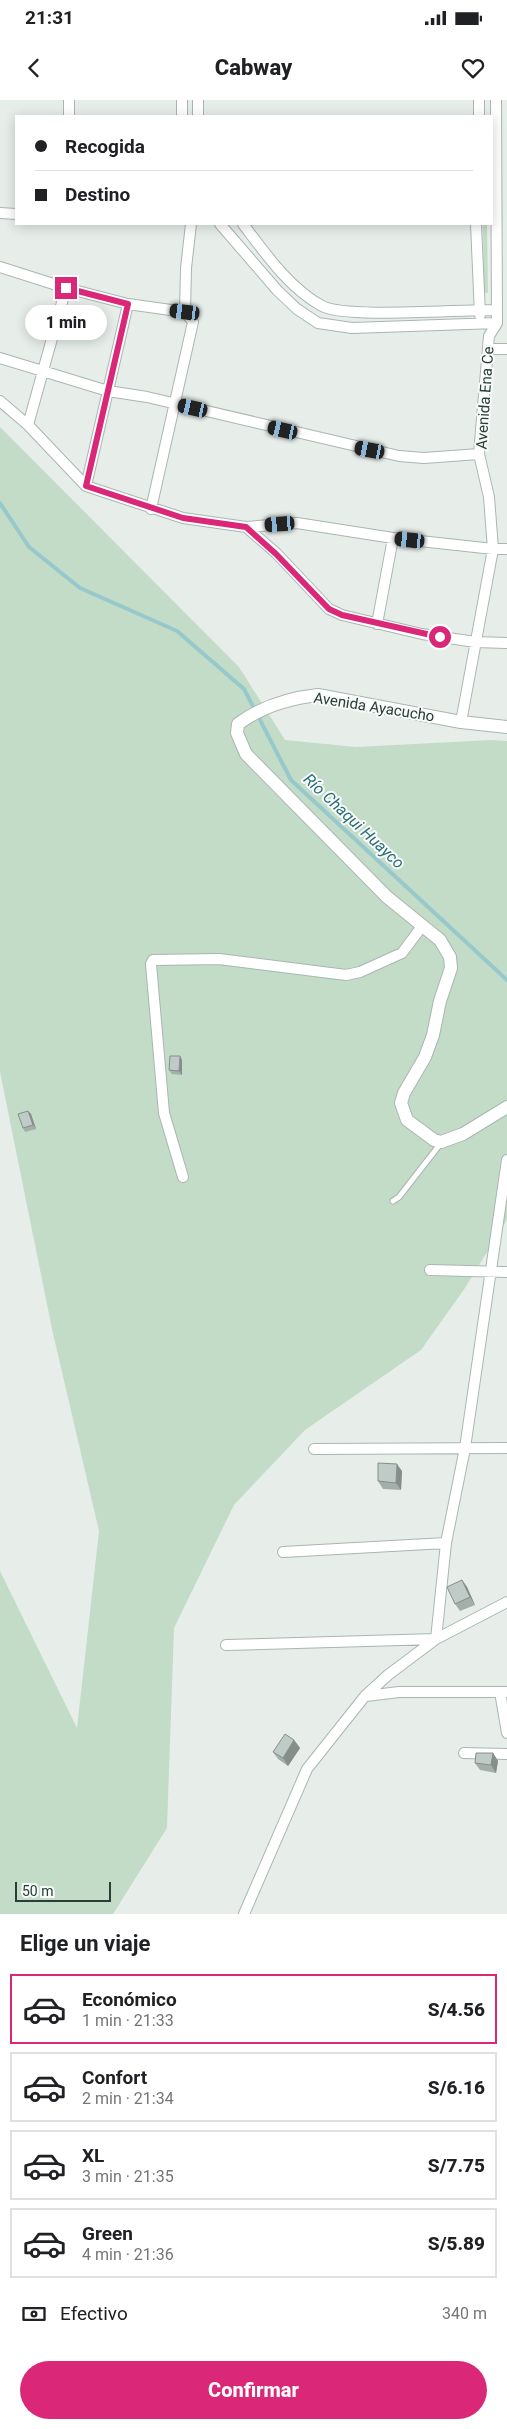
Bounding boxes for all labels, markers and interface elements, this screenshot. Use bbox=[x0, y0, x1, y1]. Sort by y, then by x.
text: 21:31 bbox=[25, 6, 74, 29]
icon: back bbox=[20, 54, 48, 82]
icon: heart bbox=[459, 54, 487, 82]
text: Cabway bbox=[215, 55, 292, 80]
text: Recogida bbox=[65, 135, 145, 158]
text: Destino bbox=[65, 183, 130, 206]
route end bbox=[55, 277, 77, 299]
car bbox=[169, 303, 200, 321]
callout: 1 min bbox=[25, 306, 107, 340]
text: 1 min bbox=[46, 313, 86, 332]
street label: Avenida Ena Ce bbox=[472, 346, 498, 450]
car bbox=[176, 397, 209, 419]
car bbox=[266, 419, 299, 441]
car bbox=[353, 440, 386, 460]
car bbox=[264, 515, 295, 533]
car bbox=[394, 531, 425, 549]
route start bbox=[429, 626, 451, 648]
street label: Avenida Ayacucho bbox=[312, 689, 436, 725]
water label: Río Chaqui Huayco bbox=[300, 770, 408, 873]
scale bar bbox=[15, 1879, 111, 1902]
text: 50 m bbox=[22, 1883, 54, 1899]
text: Elige un viaje bbox=[20, 1931, 150, 1956]
icon: car bbox=[22, 1987, 67, 2032]
text: Económico bbox=[82, 1988, 177, 2011]
text: S/4.56 bbox=[428, 1998, 485, 2021]
text: 1 min · 21:33 bbox=[82, 2011, 174, 2030]
icon: car bbox=[22, 2065, 67, 2110]
text: Confort bbox=[82, 2066, 147, 2089]
text: S/6.16 bbox=[428, 2076, 485, 2099]
text: 2 min · 21:34 bbox=[82, 2089, 174, 2108]
icon: car bbox=[22, 2143, 67, 2188]
text: XL bbox=[82, 2144, 104, 2167]
text: S/7.75 bbox=[428, 2154, 485, 2177]
text: 3 min · 21:35 bbox=[82, 2167, 174, 2186]
icon: car bbox=[22, 2221, 67, 2266]
text: Green bbox=[82, 2222, 133, 2245]
text: S/5.89 bbox=[428, 2232, 485, 2255]
text: 4 min · 21:36 bbox=[82, 2245, 174, 2264]
icon: cash bbox=[20, 2300, 48, 2328]
text: Efectivo bbox=[60, 2302, 128, 2325]
text: 340 m bbox=[442, 2304, 487, 2323]
button: Confirmar bbox=[20, 2361, 487, 2419]

